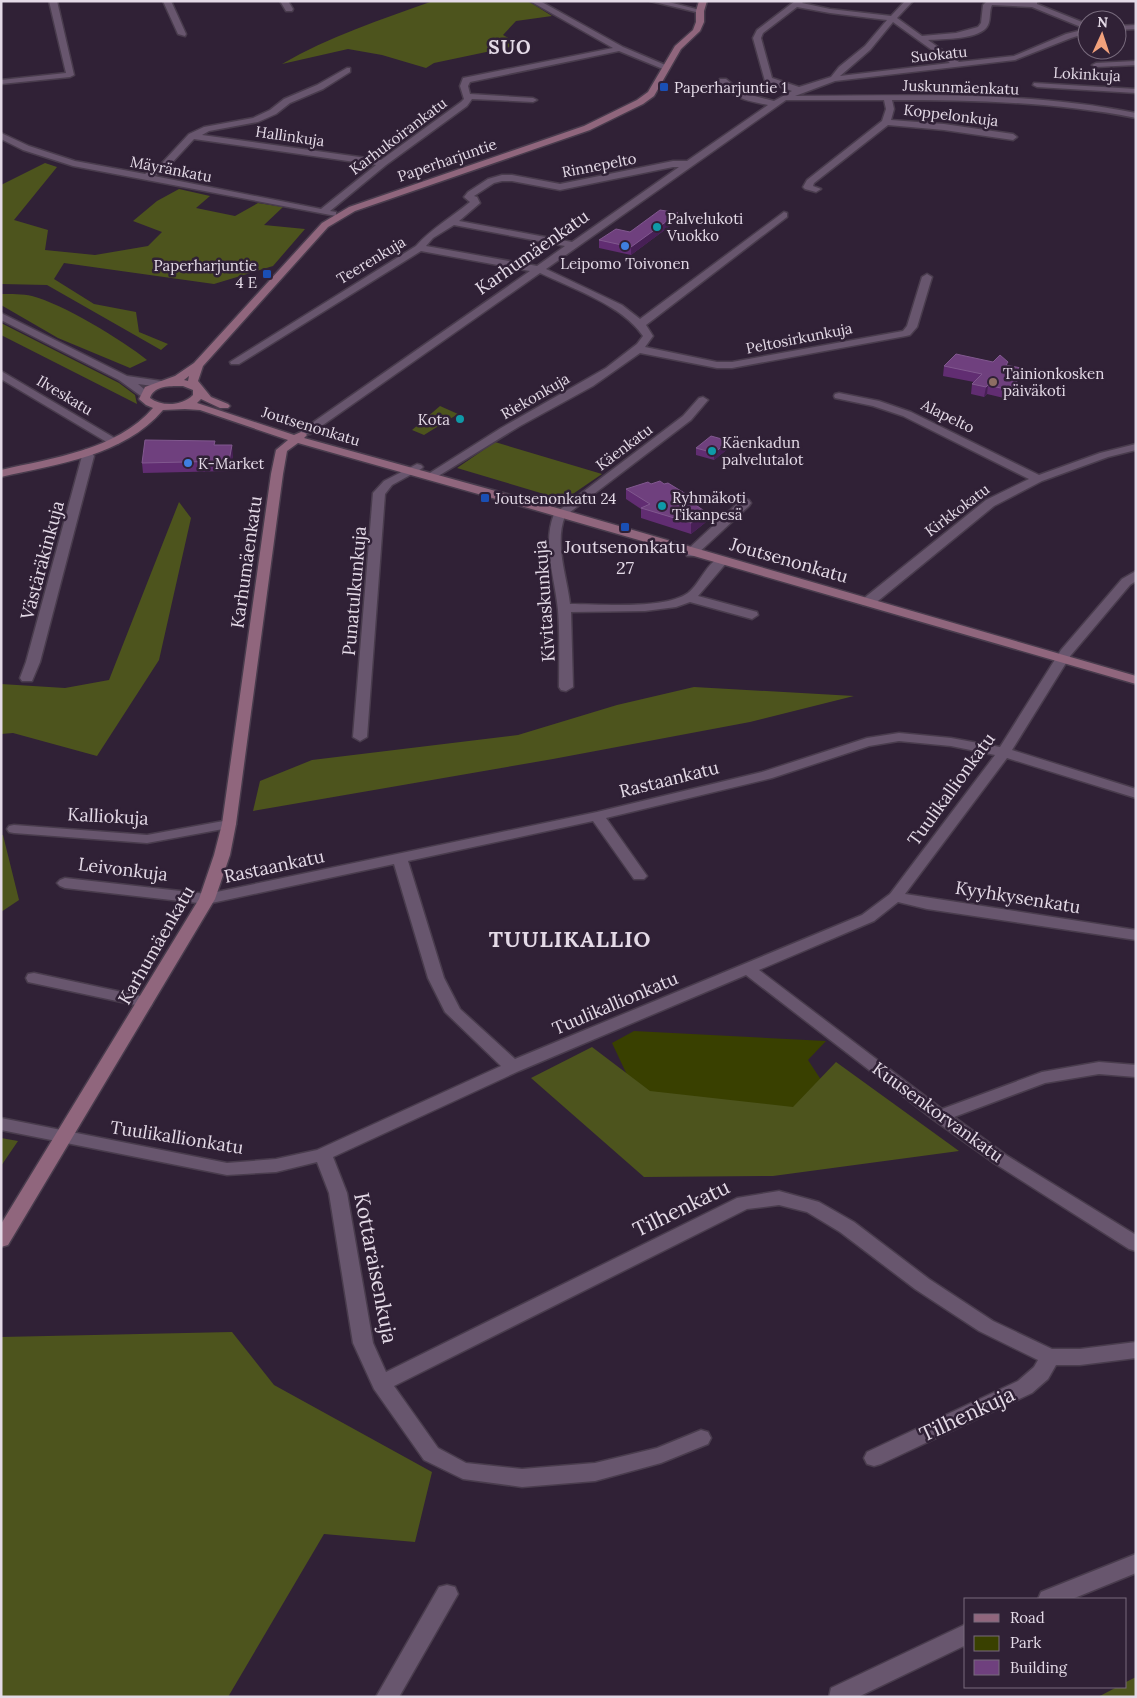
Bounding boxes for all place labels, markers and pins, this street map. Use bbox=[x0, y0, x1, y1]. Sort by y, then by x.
place label: Paperharjuntie 1 bbox=[674, 78, 787, 97]
marker: Paperharjuntie 1 bbox=[658, 81, 670, 93]
place label: Palvelukoti Vuokko bbox=[666, 209, 743, 245]
marker: Palvelukoti Vuokko bbox=[651, 221, 663, 233]
marker: Leipomo Toivonen bbox=[619, 240, 631, 252]
place label: Leipomo Toivonen bbox=[560, 254, 690, 273]
place label: Paperharjuntie 4 E bbox=[154, 256, 257, 292]
marker: Paperharjuntie 4 E bbox=[261, 268, 273, 280]
place label: Tainionkosken päiväkoti bbox=[1003, 364, 1104, 400]
marker: Tainionkosken päiväkoti bbox=[987, 376, 999, 388]
place label: Kota bbox=[418, 410, 450, 429]
marker: Kota bbox=[454, 413, 466, 425]
place label: Käenkadun palvelutalot bbox=[722, 433, 804, 469]
marker: Käenkadun palvelutalot bbox=[706, 445, 718, 457]
place label: K-Market bbox=[198, 454, 265, 473]
marker: K-Market bbox=[182, 457, 194, 469]
place label: Ryhmäkoti Tikanpesä bbox=[672, 488, 746, 524]
place label: Joutsenonkatu 24 bbox=[494, 489, 616, 508]
marker: Joutsenonkatu 24 bbox=[479, 492, 491, 504]
marker: Ryhmäkoti Tikanpesä bbox=[656, 500, 668, 512]
marker: Joutsenonkatu 27 bbox=[619, 521, 631, 533]
place label: Joutsenonkatu 27 bbox=[563, 535, 686, 579]

